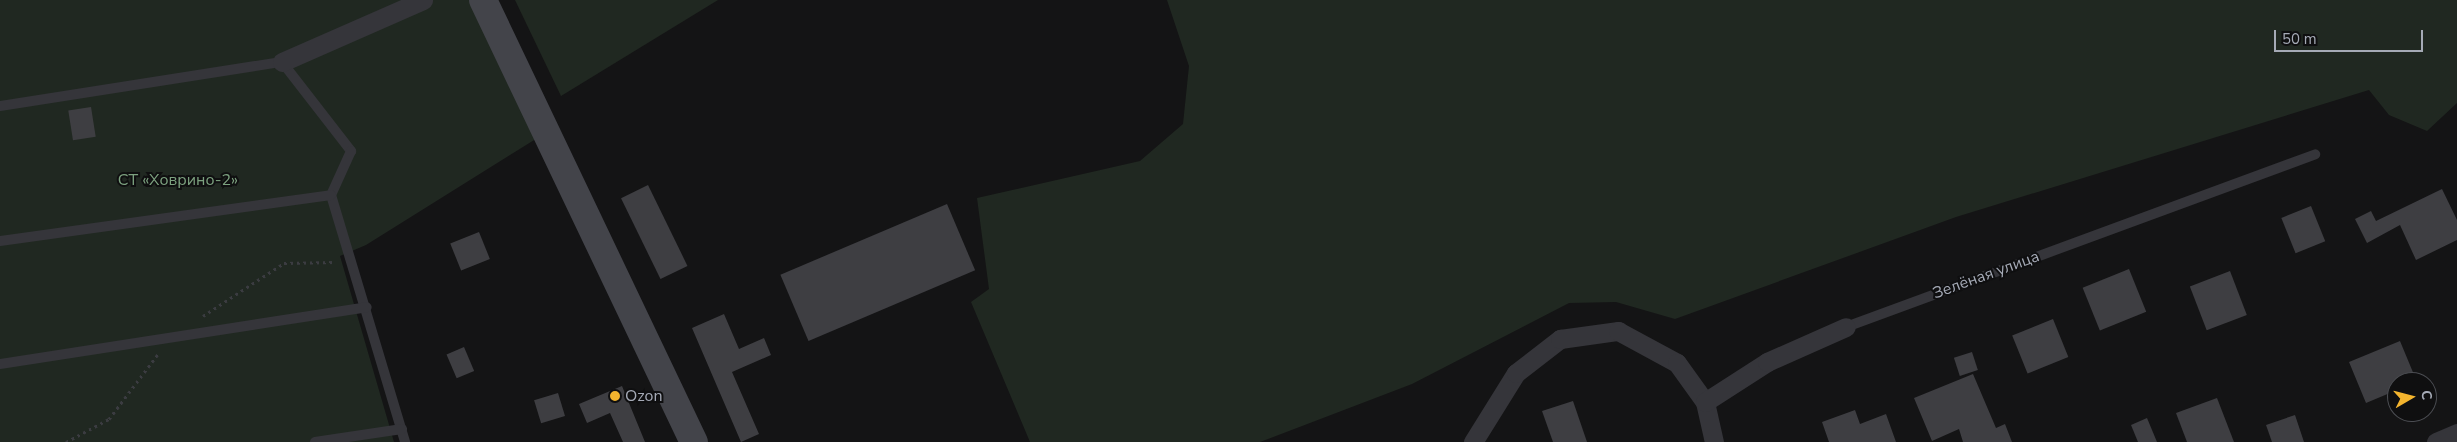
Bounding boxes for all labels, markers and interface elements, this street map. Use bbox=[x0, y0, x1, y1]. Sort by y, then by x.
scale bar bbox=[2277, 20, 2426, 52]
text: 50 m bbox=[2282, 29, 2317, 49]
park label: СТ «Ховрино-2» bbox=[118, 170, 238, 190]
street label: Зелёная улица bbox=[1930, 247, 2042, 303]
north arrow bbox=[2387, 372, 2437, 422]
place label: Ozon bbox=[625, 386, 663, 406]
text: С bbox=[2416, 389, 2436, 401]
marker: Ozon bbox=[609, 390, 621, 402]

